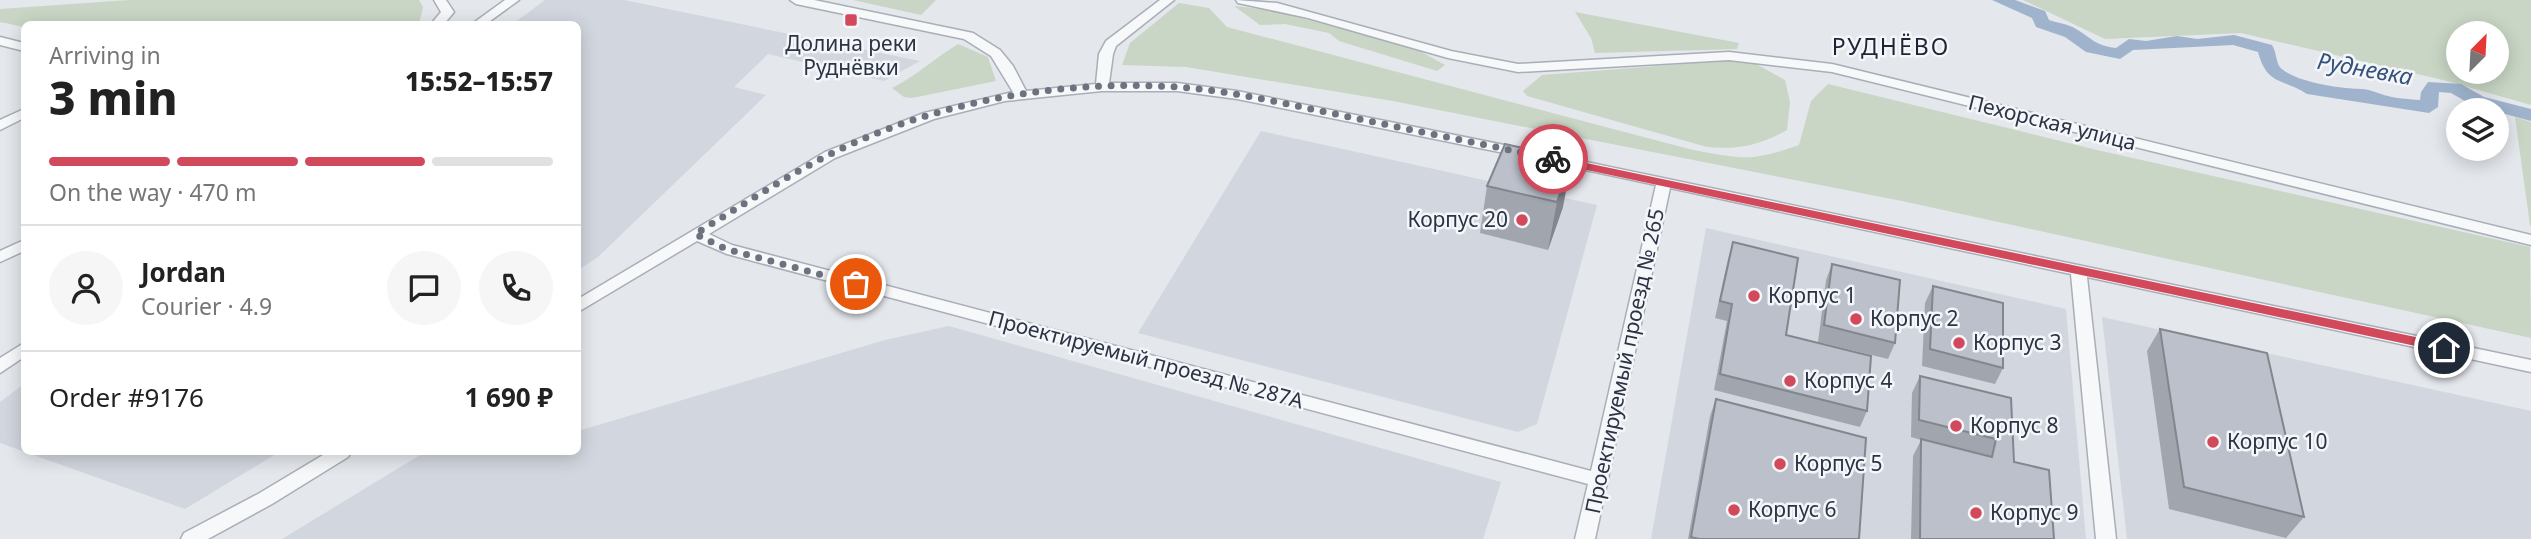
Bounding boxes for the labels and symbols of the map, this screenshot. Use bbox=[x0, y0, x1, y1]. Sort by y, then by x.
marker: Долина реки Руднёвки bbox=[843, 12, 859, 28]
north arrow bbox=[2446, 21, 2510, 84]
place label: Долина реки Руднёвки bbox=[785, 29, 917, 81]
district label: РУДНЁВО bbox=[1832, 30, 1950, 62]
water label: Рудневка bbox=[2315, 44, 2415, 92]
street label: Пехорская улица bbox=[1965, 88, 2139, 156]
courier bbox=[1518, 124, 1588, 194]
place label: Корпус 20 bbox=[1407, 205, 1508, 233]
street label: Проектируемый проезд № 265 bbox=[1578, 206, 1670, 516]
marker: Корпус 20 bbox=[1514, 212, 1530, 228]
pin bbox=[826, 254, 886, 314]
place label: Корпус 1 bbox=[1768, 281, 1857, 309]
marker: Корпус 1 bbox=[1746, 288, 1762, 304]
street label: Проектируемый проезд № 287А bbox=[986, 303, 1307, 415]
place label: Корпус 2 bbox=[1870, 304, 1959, 332]
marker: Корпус 2 bbox=[1848, 311, 1864, 327]
pin bbox=[2414, 318, 2474, 378]
place label: Корпус 3 bbox=[1973, 328, 2062, 356]
marker: Корпус 3 bbox=[1951, 335, 1967, 351]
place label: Корпус 4 bbox=[1804, 366, 1893, 394]
marker: Корпус 4 bbox=[1782, 373, 1798, 389]
place label: Корпус 8 bbox=[1970, 411, 2059, 439]
marker: Корпус 8 bbox=[1948, 418, 1964, 434]
place label: Корпус 10 bbox=[2227, 427, 2328, 455]
marker: Корпус 10 bbox=[2205, 434, 2221, 450]
place label: Корпус 5 bbox=[1794, 449, 1883, 477]
marker: Корпус 5 bbox=[1772, 456, 1788, 472]
place label: Корпус 6 bbox=[1748, 495, 1837, 523]
place label: Корпус 9 bbox=[1990, 498, 2079, 526]
marker: Корпус 6 bbox=[1726, 502, 1742, 518]
marker: Корпус 9 bbox=[1968, 505, 1984, 521]

